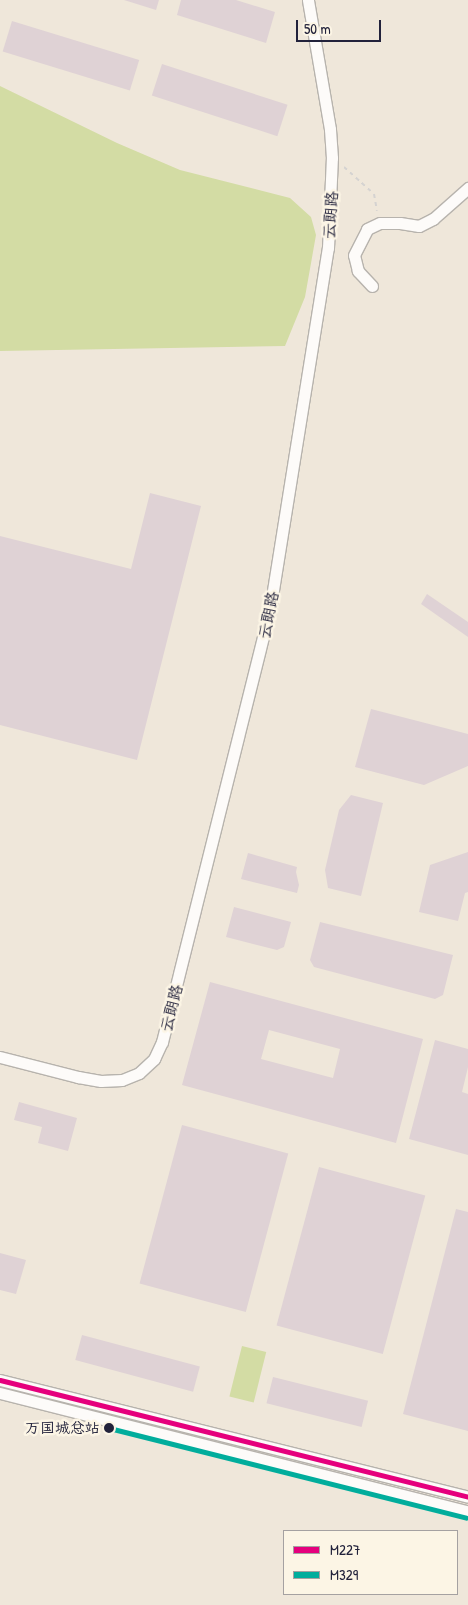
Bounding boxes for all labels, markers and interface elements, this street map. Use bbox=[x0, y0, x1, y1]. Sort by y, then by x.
scale bar bbox=[298, 10, 383, 42]
text: 50 m bbox=[304, 18, 331, 39]
street label: 云朗路 bbox=[319, 190, 341, 240]
street label: 云朗路 bbox=[254, 590, 282, 640]
street label: 云朗路 bbox=[156, 982, 186, 1034]
place label: 万国城总站 bbox=[25, 1419, 100, 1437]
marker: 万国城总站 bbox=[104, 1423, 114, 1433]
legend bbox=[283, 1530, 458, 1595]
text: M227 bbox=[330, 1539, 360, 1560]
text: M329 bbox=[330, 1564, 358, 1585]

